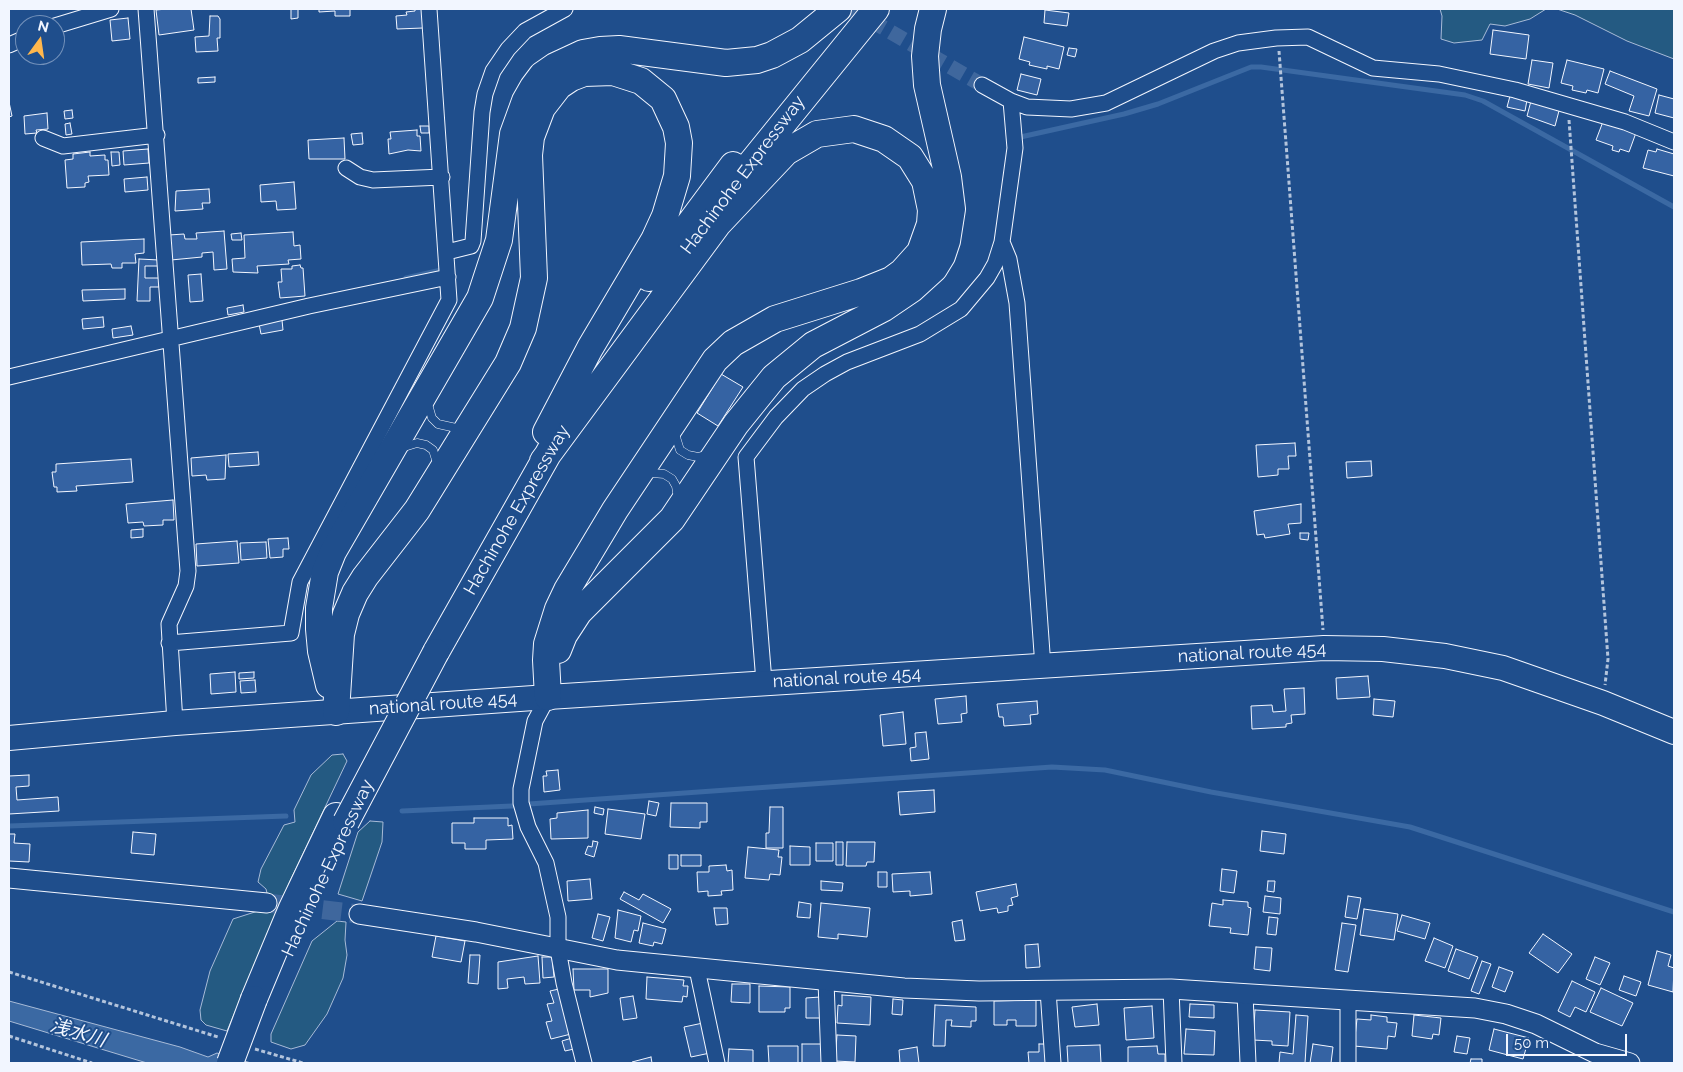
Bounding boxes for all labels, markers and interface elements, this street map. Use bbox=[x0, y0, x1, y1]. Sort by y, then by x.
north arrow bbox=[15, 15, 65, 65]
text: N bbox=[36, 17, 51, 35]
street label: Hachinohe Expressway bbox=[676, 92, 810, 258]
street label: Hachinohe Expressway bbox=[459, 421, 575, 599]
street label: national route 454 bbox=[1177, 638, 1327, 668]
street label: national route 454 bbox=[772, 663, 922, 693]
street label: national route 454 bbox=[368, 688, 518, 720]
street label: Hachinohe Expressway bbox=[277, 776, 379, 960]
water label: 浅水川 bbox=[47, 1014, 109, 1052]
scale bar bbox=[1508, 1024, 1629, 1056]
text: 50 m bbox=[1514, 1034, 1549, 1052]

